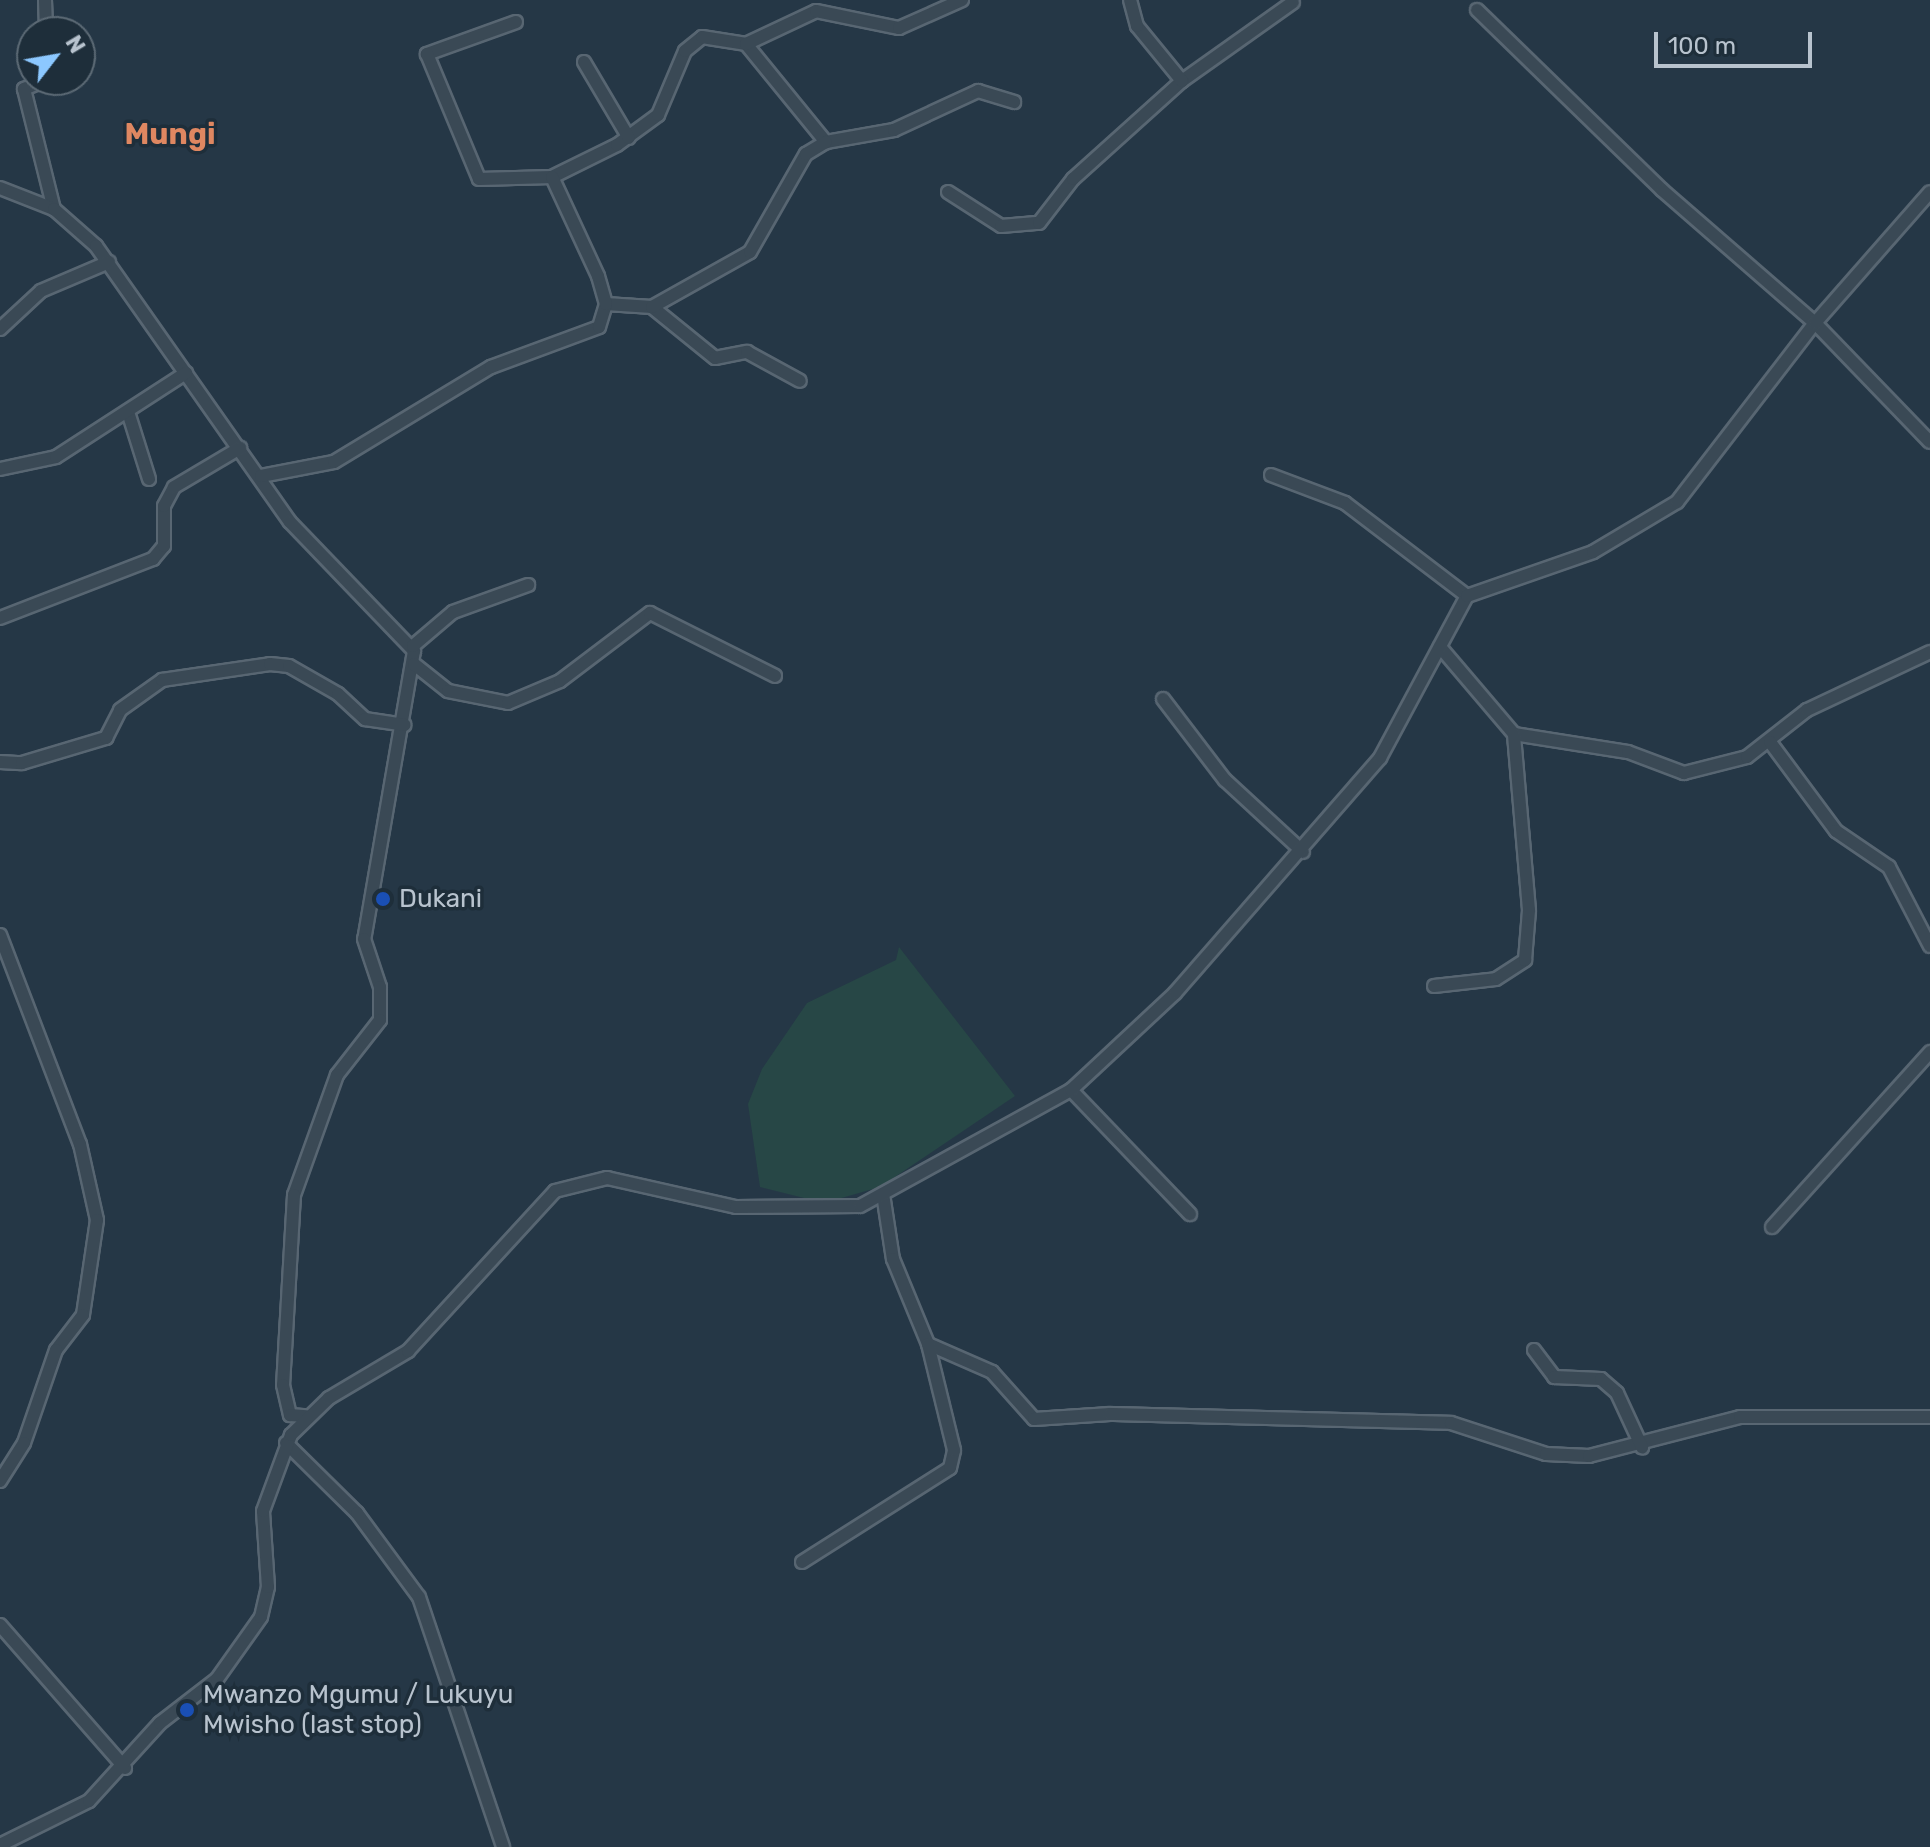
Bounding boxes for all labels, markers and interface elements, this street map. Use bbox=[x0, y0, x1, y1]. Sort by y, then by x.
north arrow bbox=[16, 16, 96, 96]
scale bar bbox=[1658, 16, 1816, 66]
text: N bbox=[60, 31, 91, 58]
text: 100 m bbox=[1668, 32, 1736, 60]
district label: Mungi bbox=[125, 116, 215, 152]
place label: Dukani bbox=[399, 883, 482, 915]
marker: Dukani bbox=[374, 890, 392, 908]
place label: Mwanzo Mgumu / Lukuyu Mwisho (last stop) bbox=[203, 1679, 513, 1740]
marker: Mwanzo Mgumu / Lukuyu Mwisho (last stop) bbox=[178, 1701, 196, 1719]

